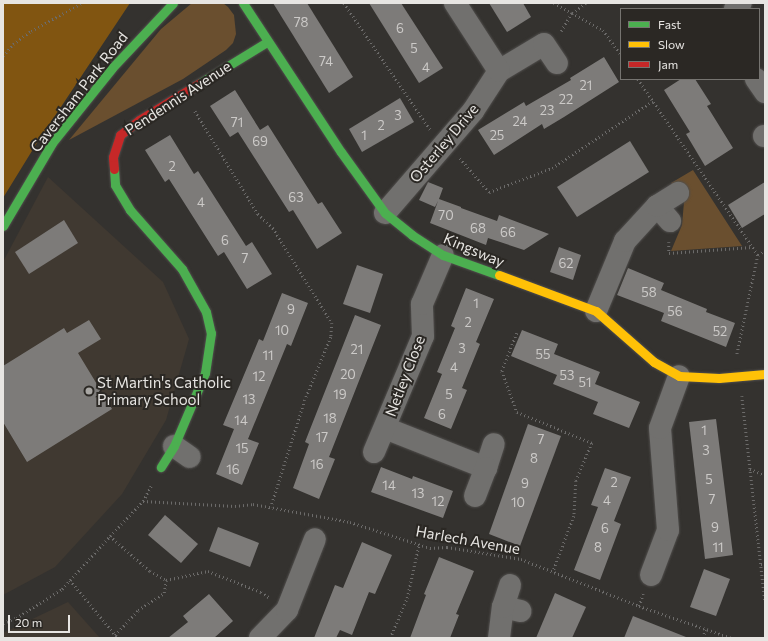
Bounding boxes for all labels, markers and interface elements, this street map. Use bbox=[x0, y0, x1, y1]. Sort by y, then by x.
legend bbox=[620, 8, 760, 80]
house number: 78 bbox=[294, 14, 308, 30]
text: Fast bbox=[658, 17, 681, 31]
house number: 6 bbox=[396, 20, 404, 36]
street label: Caversham Park Road bbox=[26, 28, 132, 156]
text: Slow bbox=[658, 37, 685, 51]
house number: 5 bbox=[410, 40, 418, 56]
house number: 74 bbox=[319, 53, 333, 69]
street label: Pendennis Avenue bbox=[122, 57, 234, 139]
text: Jam bbox=[658, 57, 678, 71]
house number: 4 bbox=[422, 59, 430, 75]
house number: 21 bbox=[580, 77, 592, 93]
house number: 22 bbox=[559, 91, 573, 107]
street label: Osterley Drive bbox=[406, 100, 482, 186]
house number: 23 bbox=[540, 102, 554, 118]
house number: 3 bbox=[394, 107, 402, 123]
house number: 24 bbox=[513, 113, 527, 129]
house number: 71 bbox=[231, 114, 243, 130]
house number: 2 bbox=[377, 117, 385, 133]
house number: 1 bbox=[361, 127, 367, 143]
house number: 25 bbox=[490, 127, 504, 143]
house number: 69 bbox=[252, 133, 268, 149]
house number: 2 bbox=[168, 158, 176, 174]
house number: 63 bbox=[288, 189, 304, 205]
house number: 4 bbox=[197, 194, 205, 210]
house number: 70 bbox=[438, 207, 454, 223]
house number: 68 bbox=[470, 220, 486, 236]
house number: 66 bbox=[500, 224, 516, 240]
street label: Kingsway bbox=[441, 229, 507, 271]
house number: 6 bbox=[221, 232, 229, 248]
house number: 7 bbox=[242, 250, 248, 266]
house number: 62 bbox=[558, 255, 574, 271]
house number: 58 bbox=[641, 284, 657, 300]
house number: 1 bbox=[473, 295, 479, 311]
house number: 9 bbox=[287, 301, 295, 317]
house number: 56 bbox=[667, 303, 683, 319]
house number: 2 bbox=[464, 314, 472, 330]
house number: 10 bbox=[275, 322, 289, 338]
house number: 52 bbox=[713, 323, 727, 339]
street label: Netley Close bbox=[381, 333, 429, 419]
house number: 3 bbox=[458, 340, 466, 356]
house number: 21 bbox=[351, 341, 363, 357]
house number: 55 bbox=[536, 346, 550, 362]
house number: 11 bbox=[262, 347, 274, 363]
house number: 4 bbox=[450, 359, 458, 375]
house number: 20 bbox=[340, 366, 356, 382]
house number: 53 bbox=[560, 367, 574, 383]
house number: 12 bbox=[253, 368, 265, 384]
place label: St Martin's Catholic Primary School bbox=[97, 373, 231, 408]
house number: 51 bbox=[578, 374, 592, 390]
marker: St Martin's Catholic Primary School bbox=[84, 386, 94, 396]
house number: 19 bbox=[333, 386, 347, 402]
house number: 5 bbox=[445, 386, 453, 402]
house number: 13 bbox=[243, 391, 255, 407]
house number: 6 bbox=[438, 406, 446, 422]
house number: 18 bbox=[323, 410, 337, 426]
house number: 14 bbox=[234, 412, 248, 428]
house number: 1 bbox=[701, 422, 707, 438]
house number: 17 bbox=[316, 429, 328, 445]
house number: 7 bbox=[538, 431, 544, 447]
house number: 15 bbox=[235, 440, 249, 456]
house number: 3 bbox=[702, 442, 710, 458]
house number: 8 bbox=[530, 450, 538, 466]
house number: 16 bbox=[310, 456, 324, 472]
house number: 16 bbox=[226, 461, 240, 477]
house number: 5 bbox=[705, 471, 713, 487]
house number: 2 bbox=[610, 474, 618, 490]
house number: 9 bbox=[521, 475, 529, 491]
house number: 14 bbox=[382, 477, 396, 493]
house number: 13 bbox=[412, 485, 424, 501]
house number: 7 bbox=[709, 491, 715, 507]
house number: 4 bbox=[603, 492, 611, 508]
house number: 12 bbox=[432, 493, 444, 509]
house number: 10 bbox=[511, 494, 525, 510]
house number: 9 bbox=[711, 519, 719, 535]
house number: 6 bbox=[601, 520, 609, 536]
street label: Harlech Avenue bbox=[414, 522, 522, 558]
house number: 8 bbox=[594, 539, 602, 555]
house number: 11 bbox=[712, 539, 724, 555]
scale bar bbox=[10, 607, 72, 633]
text: 20 m bbox=[15, 615, 42, 629]

